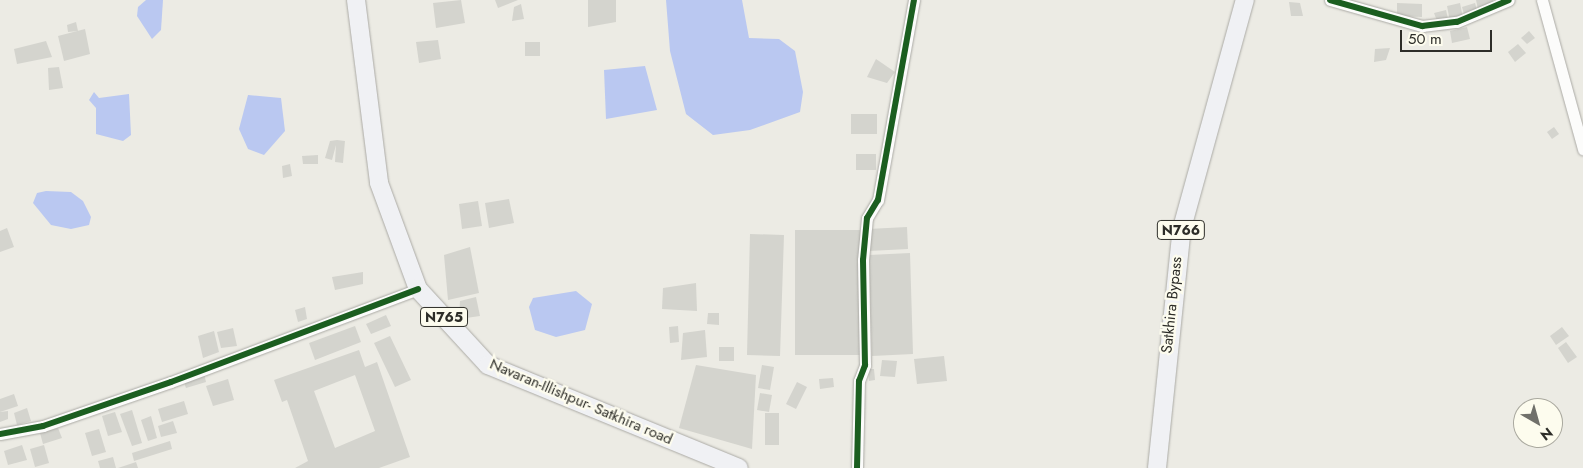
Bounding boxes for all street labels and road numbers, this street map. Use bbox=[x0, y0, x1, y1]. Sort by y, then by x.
road number: N766 bbox=[1156, 218, 1206, 242]
street label: Satkhira Bypass bbox=[1158, 256, 1186, 354]
road number: N765 bbox=[419, 306, 469, 328]
street label: Navaran-Illishpur- Satkhira road bbox=[487, 355, 675, 449]

